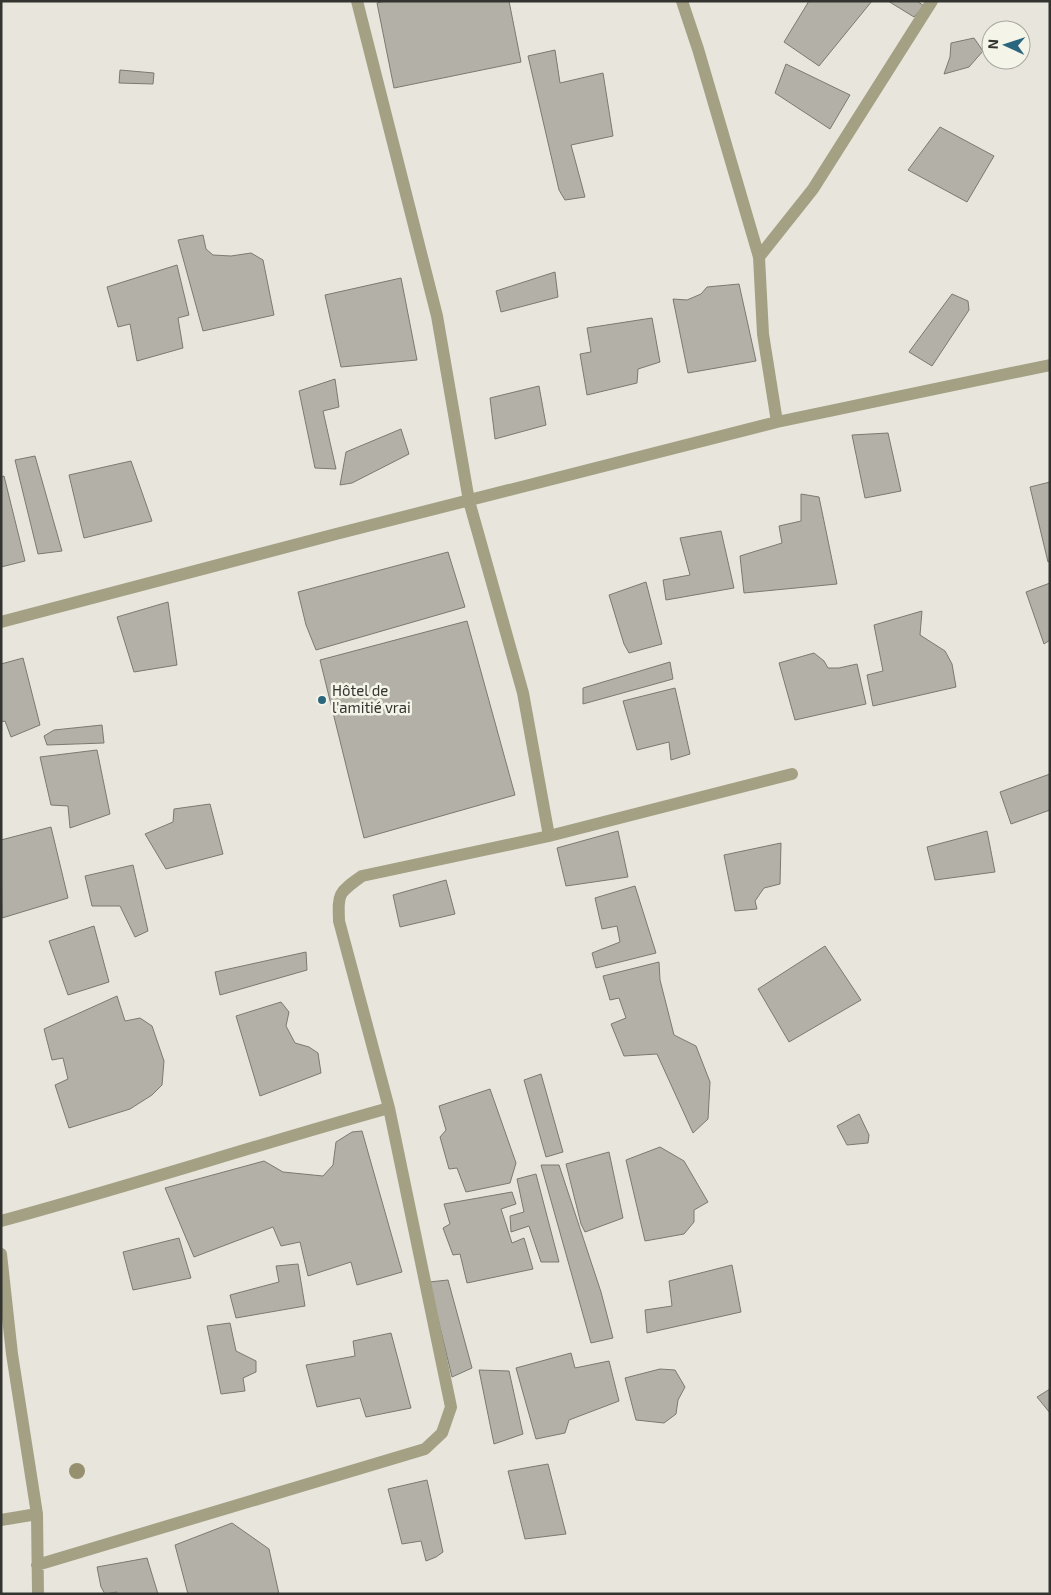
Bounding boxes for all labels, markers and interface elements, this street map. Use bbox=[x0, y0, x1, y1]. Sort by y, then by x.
north arrow bbox=[981, 20, 1031, 70]
text: N bbox=[984, 39, 1001, 50]
place label: Hôtel de l'amitié vrai bbox=[332, 681, 411, 716]
marker: Hôtel de l'amitié vrai bbox=[316, 694, 328, 706]

